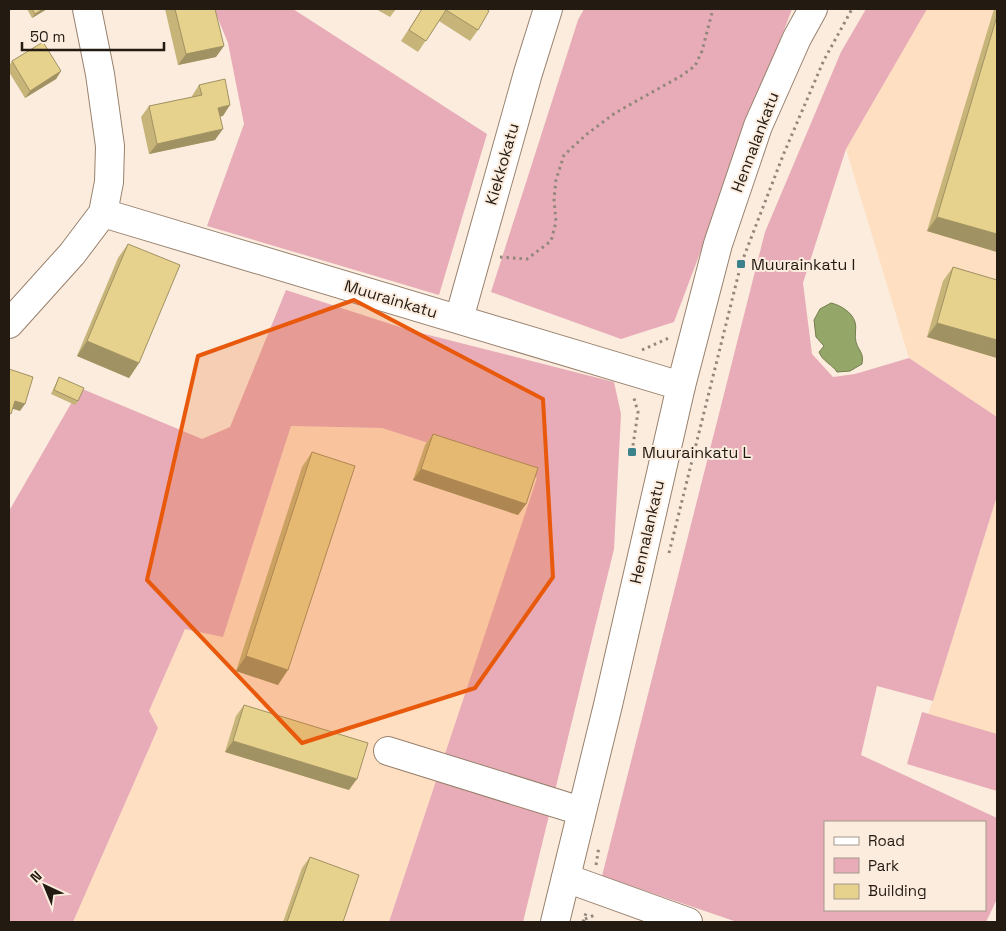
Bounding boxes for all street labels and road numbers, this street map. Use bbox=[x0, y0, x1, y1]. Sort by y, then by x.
street label: Hennalankatu bbox=[726, 89, 784, 195]
street label: Kiekkokatu bbox=[480, 121, 524, 207]
street label: Muurainkatu bbox=[342, 275, 440, 323]
street label: Hennalankatu bbox=[625, 478, 669, 586]

